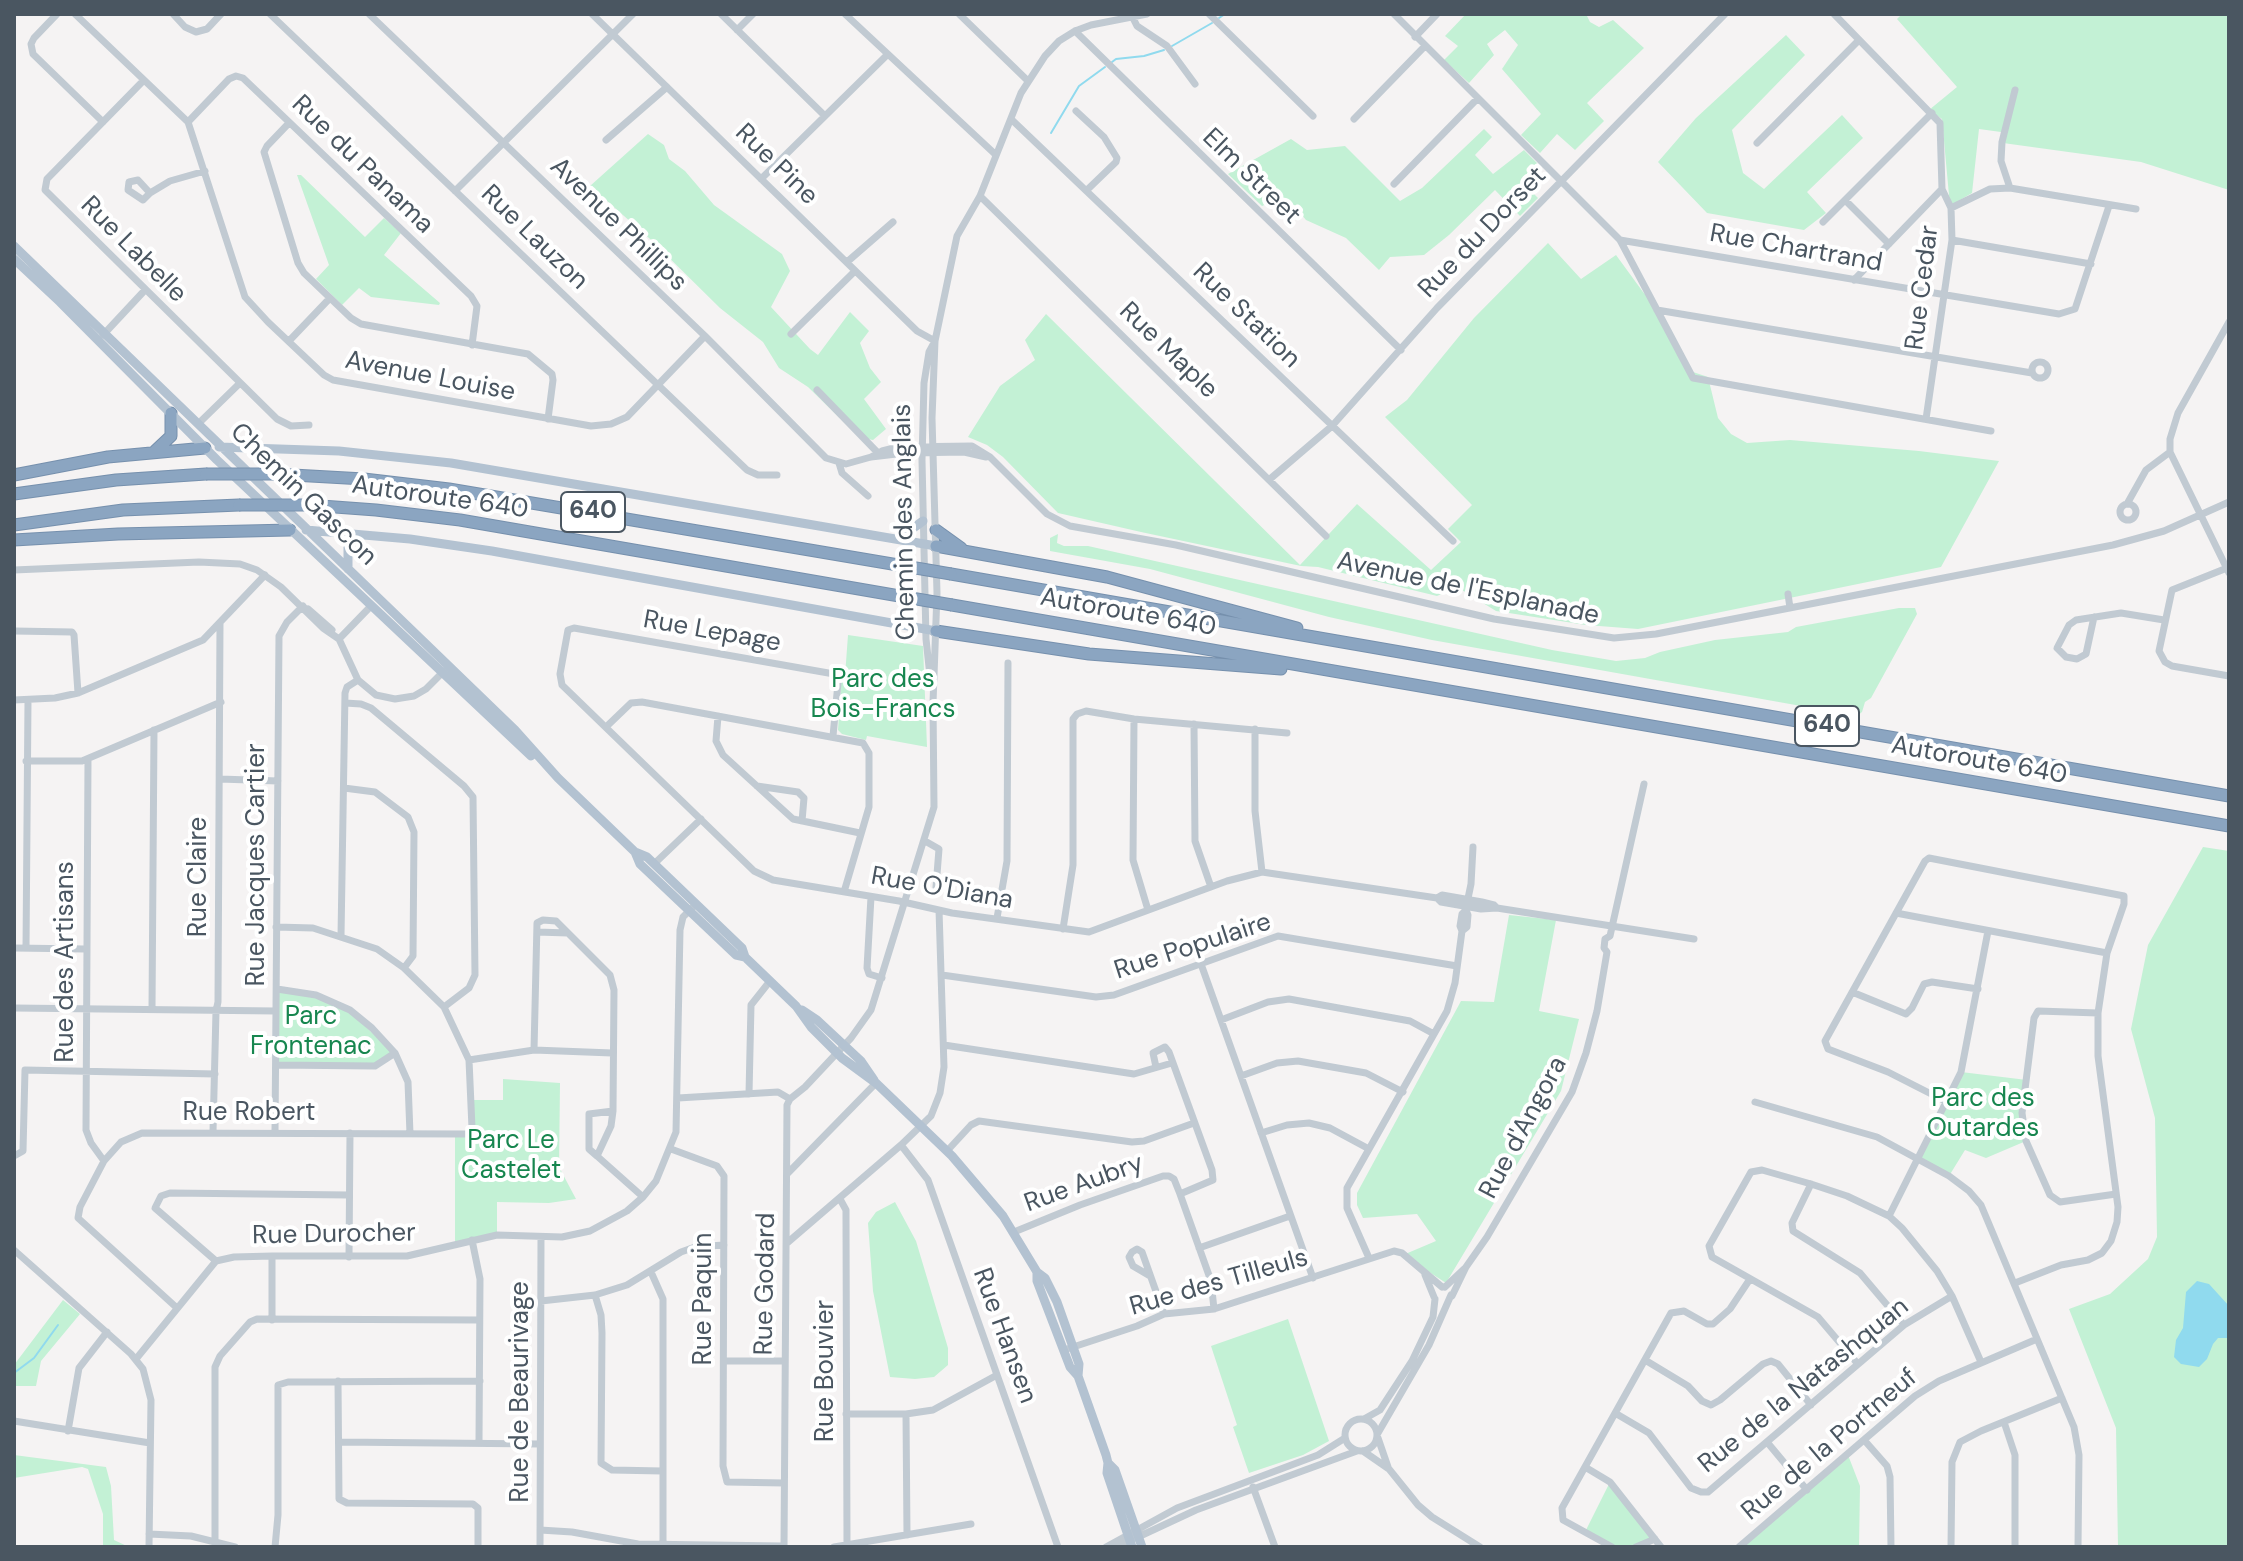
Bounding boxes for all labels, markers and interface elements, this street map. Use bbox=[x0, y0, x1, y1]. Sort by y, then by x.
street label: Rue du Panama bbox=[285, 89, 439, 241]
street label: Rue Pine bbox=[728, 118, 824, 212]
street label: Elm Street bbox=[1195, 123, 1307, 231]
street label: Avenue Phillips bbox=[543, 152, 693, 298]
street label: Rue du Dorset bbox=[1413, 161, 1553, 305]
street label: Rue Lauzon bbox=[474, 179, 594, 297]
street label: Rue Labelle bbox=[73, 190, 193, 310]
street label: Rue Chartrand bbox=[1707, 218, 1885, 280]
street label: Rue Cedar bbox=[1900, 224, 1946, 352]
street label: Rue Station bbox=[1186, 257, 1306, 375]
street label: Rue Maple bbox=[1112, 296, 1224, 406]
street label: Avenue Louise bbox=[342, 345, 518, 409]
street label: Chemin des Anglais bbox=[887, 403, 923, 641]
street label: Chemin Gascon bbox=[223, 417, 383, 573]
street label: Autoroute 640 bbox=[350, 470, 530, 526]
road number: 640 bbox=[561, 492, 625, 532]
street label: Avenue de l'Esplanade bbox=[1334, 546, 1602, 632]
street label: Autoroute 640 bbox=[1038, 582, 1218, 644]
street label: Rue Lepage bbox=[641, 605, 783, 659]
park label: Parc des Bois-Francs bbox=[811, 664, 955, 726]
road number: 640 bbox=[1795, 706, 1859, 746]
street label: Autoroute 640 bbox=[1889, 730, 2069, 792]
street label: Rue Jacques Cartier bbox=[241, 743, 273, 987]
street label: Rue Claire bbox=[183, 817, 215, 937]
street label: Rue des Artisans bbox=[50, 861, 82, 1063]
street label: Rue O'Diana bbox=[869, 861, 1015, 917]
street label: Rue Populaire bbox=[1111, 907, 1275, 987]
park label: Parc Frontenac bbox=[250, 1001, 372, 1062]
street label: Rue d'Angora bbox=[1474, 1052, 1574, 1204]
park label: Parc des Outardes bbox=[1927, 1083, 2039, 1144]
street label: Rue Robert bbox=[183, 1097, 315, 1129]
park label: Parc Le Castelet bbox=[461, 1125, 561, 1186]
street label: Rue Aubry bbox=[1020, 1148, 1148, 1220]
street label: Rue Godard bbox=[749, 1212, 783, 1356]
street label: Rue Durocher bbox=[252, 1218, 416, 1252]
street label: Rue Paquin bbox=[688, 1232, 720, 1366]
street label: Rue des Tilleuls bbox=[1126, 1243, 1312, 1323]
street label: Rue Hansen bbox=[965, 1264, 1043, 1408]
street label: Rue de Beaurivage bbox=[505, 1281, 537, 1503]
street label: Rue de la Natashquan bbox=[1693, 1292, 1915, 1480]
street label: Rue Bouvier bbox=[810, 1300, 842, 1442]
street label: Rue de la Portneuf bbox=[1736, 1362, 1924, 1528]

